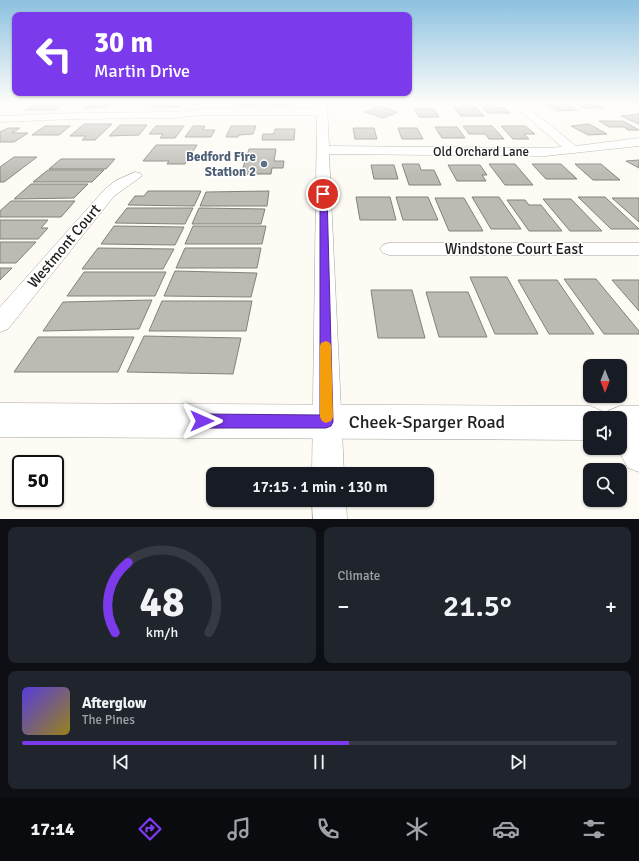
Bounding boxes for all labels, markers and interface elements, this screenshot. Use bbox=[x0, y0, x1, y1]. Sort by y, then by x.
text: 30 m bbox=[94, 26, 153, 60]
icon: left bbox=[28, 28, 80, 80]
text: Martin Drive bbox=[94, 60, 190, 82]
street label: Old Orchard Lane bbox=[433, 144, 529, 160]
place label: Bedford Fire Station 2 bbox=[186, 149, 257, 180]
marker: Bedford Fire Station 2 bbox=[259, 159, 269, 169]
pin bbox=[306, 177, 340, 211]
icon: arrive bbox=[312, 183, 334, 205]
street label: Westmont Court bbox=[24, 200, 104, 292]
street label: Windstone Court East bbox=[445, 240, 583, 258]
north arrow bbox=[583, 359, 627, 403]
map controls bbox=[583, 359, 627, 507]
position arrow bbox=[181, 400, 223, 442]
street label: Cheek-Sparger Road bbox=[349, 411, 505, 433]
button: sound bbox=[583, 411, 627, 455]
speed limit sign: 50 bbox=[12, 455, 64, 507]
button: search bbox=[583, 463, 627, 507]
text: 17:15 · 1 min · 130 m bbox=[253, 478, 387, 496]
text: Climate bbox=[338, 568, 380, 584]
text: 48 bbox=[139, 577, 184, 628]
text: 21.5° bbox=[443, 588, 511, 625]
text: − bbox=[338, 593, 349, 620]
text: + bbox=[605, 593, 617, 620]
text: km/h bbox=[146, 624, 178, 641]
text: Afterglow bbox=[82, 694, 146, 712]
text: The Pines bbox=[82, 712, 135, 728]
icon: previous bbox=[110, 751, 132, 773]
icon: pause bbox=[308, 751, 330, 773]
icon: next bbox=[507, 751, 529, 773]
icon: directions bbox=[136, 815, 164, 843]
icon: music bbox=[225, 815, 253, 843]
icon: phone bbox=[314, 815, 342, 843]
icon: climate bbox=[403, 815, 431, 843]
icon: car bbox=[492, 815, 520, 843]
icon: filters bbox=[580, 815, 608, 843]
text: 17:14 bbox=[30, 818, 75, 840]

